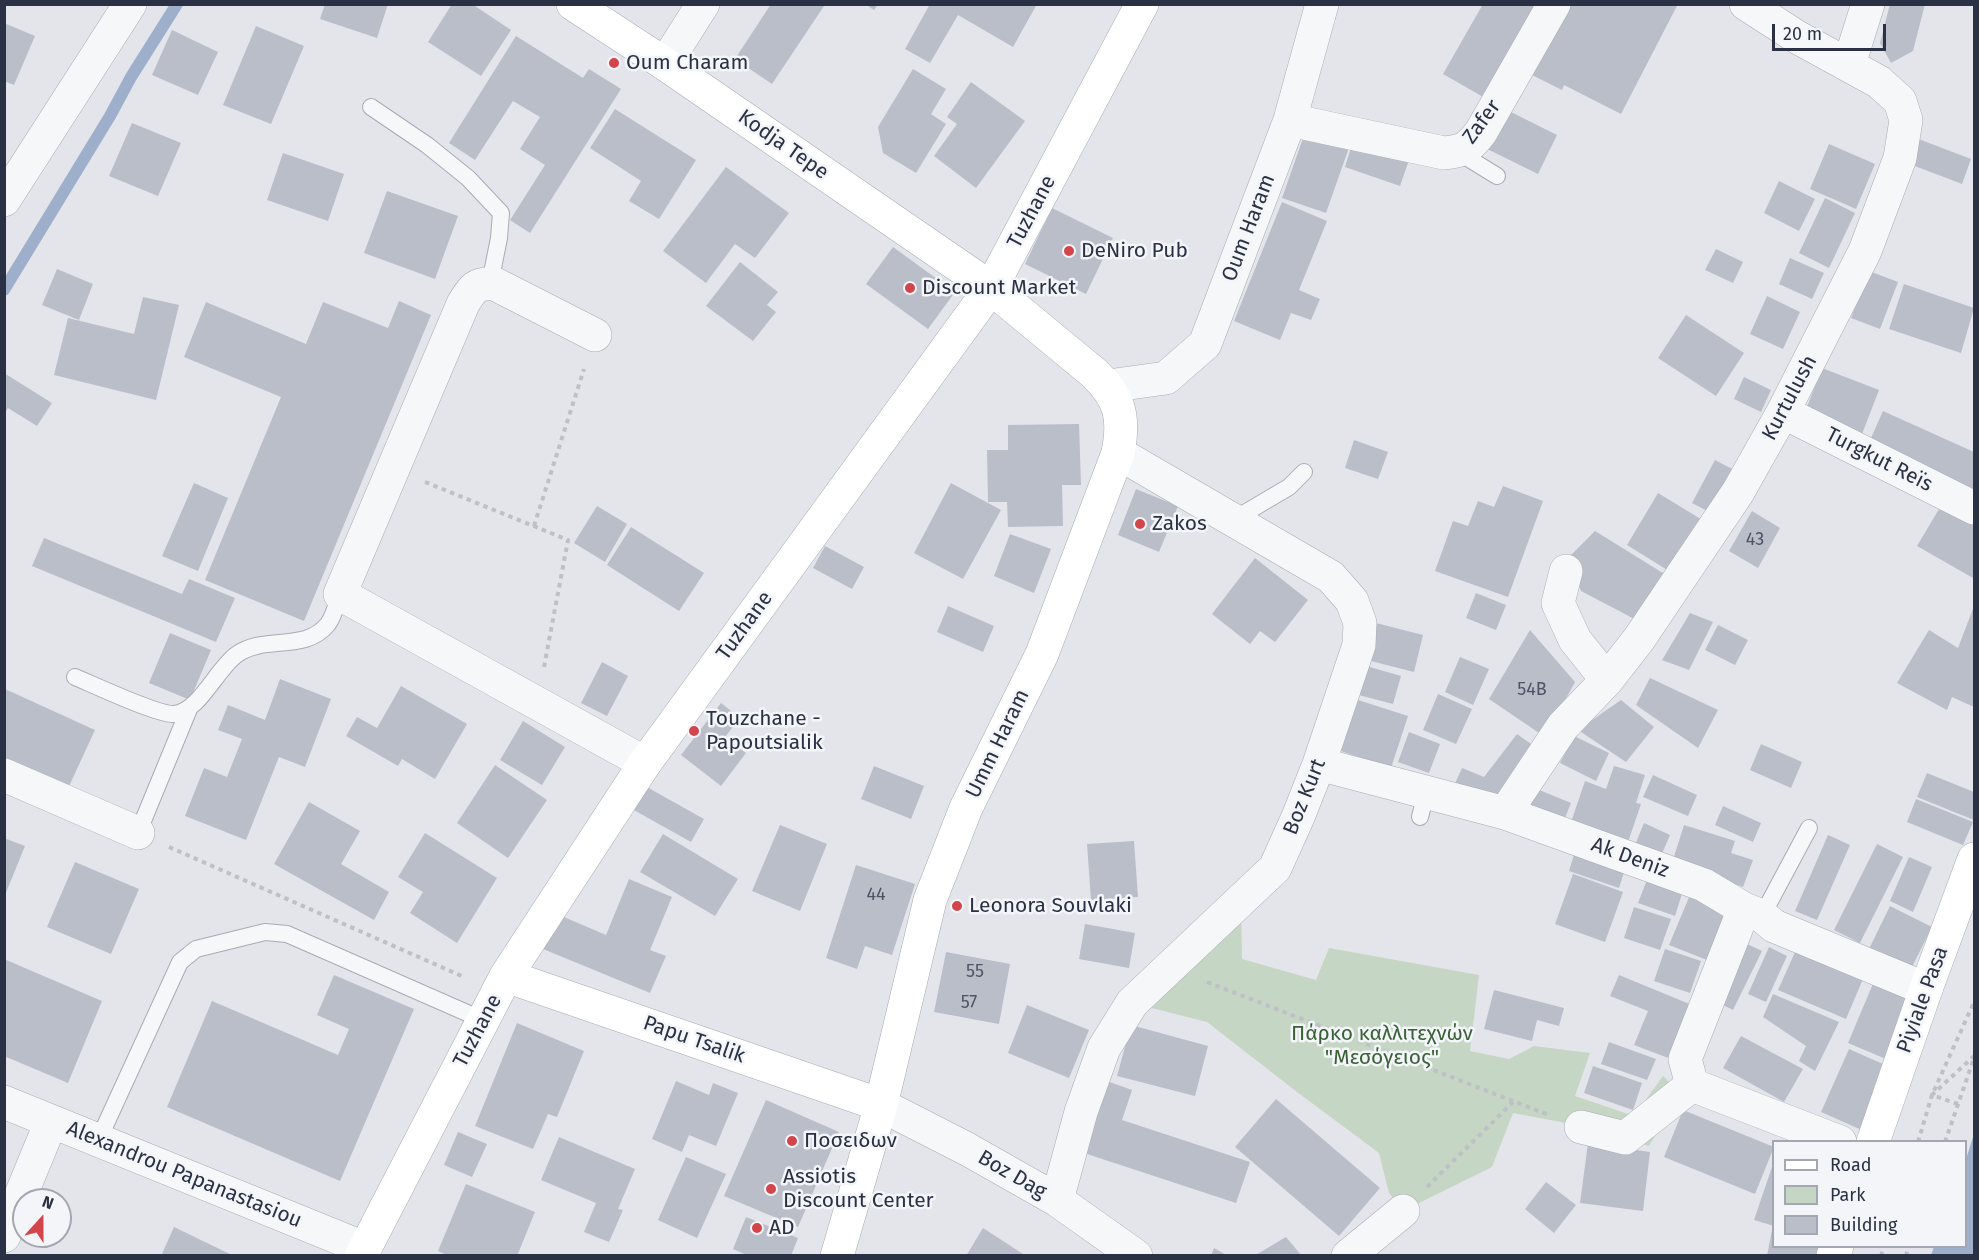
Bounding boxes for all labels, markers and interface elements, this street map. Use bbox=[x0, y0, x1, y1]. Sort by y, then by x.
scale bar bbox=[1775, 12, 1889, 50]
text: 20 m bbox=[1783, 23, 1822, 45]
place label: Oum Charam bbox=[626, 50, 748, 76]
marker: Oum Charam bbox=[607, 56, 621, 70]
street label: Zafer bbox=[1458, 95, 1506, 149]
street label: Kodja Tepe bbox=[733, 105, 833, 185]
street label: Tuzhane bbox=[1002, 171, 1062, 253]
street label: Oum Haram bbox=[1217, 171, 1281, 285]
place label: DeNiro Pub bbox=[1081, 238, 1188, 264]
marker: DeNiro Pub bbox=[1062, 244, 1076, 258]
place label: Discount Market bbox=[922, 275, 1076, 301]
marker: Discount Market bbox=[903, 281, 917, 295]
street label: Kurtulush bbox=[1757, 351, 1823, 445]
street label: Turgkut Reïs bbox=[1821, 422, 1937, 498]
place label: Zakos bbox=[1152, 511, 1207, 537]
marker: Zakos bbox=[1133, 517, 1147, 531]
house number: 43 bbox=[1746, 529, 1764, 551]
street label: Tuzhane bbox=[712, 587, 778, 665]
house number: 54B bbox=[1517, 679, 1547, 701]
street label: Umm Haram bbox=[961, 685, 1035, 803]
place label: Touzchane - Papoutsialik bbox=[706, 706, 823, 756]
marker: Touzchane - Papoutsialik bbox=[687, 724, 701, 738]
street label: Boz Kurt bbox=[1278, 755, 1332, 839]
street label: Ak Deniz bbox=[1588, 832, 1672, 884]
house number: 44 bbox=[866, 884, 886, 906]
place label: Leonora Souvlaki bbox=[969, 893, 1132, 919]
marker: Leonora Souvlaki bbox=[950, 899, 964, 913]
street label: Piyiale Pasa bbox=[1892, 943, 1954, 1057]
house number: 55 bbox=[966, 961, 984, 983]
street label: Tuzhane bbox=[448, 990, 508, 1072]
house number: 57 bbox=[961, 992, 977, 1014]
street label: Papu Tsalik bbox=[640, 1011, 748, 1069]
park label: Πάρκο καλλιτεχνών "Μεσόγειος" bbox=[1291, 1021, 1473, 1071]
street label: Alexandrou Papanastasiou bbox=[63, 1116, 305, 1234]
place label: Ποσειδων bbox=[804, 1128, 897, 1154]
marker: Ποσειδων bbox=[785, 1134, 799, 1148]
legend bbox=[1772, 1140, 1967, 1248]
street label: Boz Dag bbox=[973, 1145, 1051, 1205]
text: Road bbox=[1830, 1154, 1872, 1176]
place label: Assiotis Discount Center bbox=[783, 1164, 934, 1214]
marker: Assiotis Discount Center bbox=[764, 1182, 778, 1196]
text: Park bbox=[1830, 1184, 1865, 1206]
north arrow bbox=[12, 1188, 72, 1248]
text: N bbox=[40, 1192, 56, 1213]
text: Building bbox=[1830, 1214, 1897, 1236]
place label: AD bbox=[769, 1215, 795, 1241]
marker: AD bbox=[750, 1221, 764, 1235]

